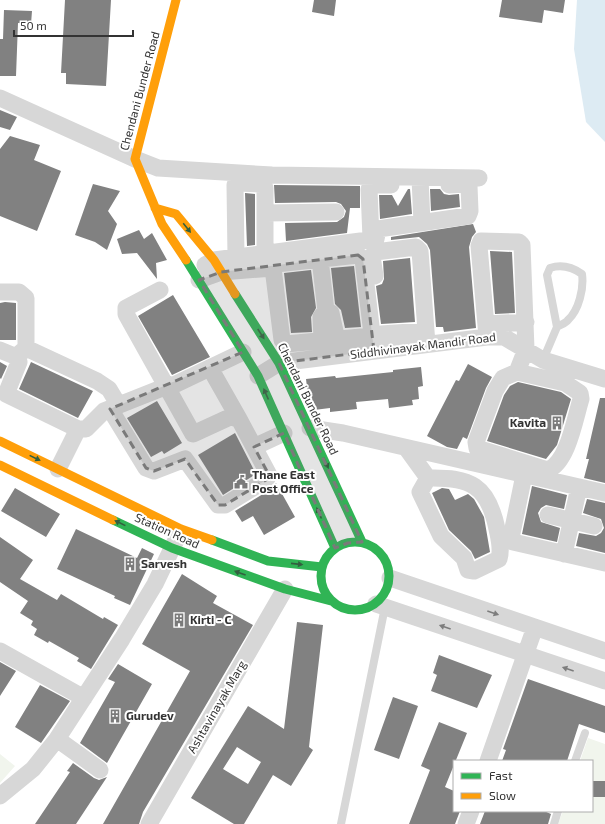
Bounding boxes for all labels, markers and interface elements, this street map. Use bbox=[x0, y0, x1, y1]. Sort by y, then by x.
scale bar bbox=[14, 12, 133, 38]
text: 50 m bbox=[20, 18, 47, 32]
street label: Chendani Bunder Road bbox=[116, 30, 162, 152]
one-way arrow bbox=[183, 222, 192, 233]
one-way arrow bbox=[257, 329, 265, 339]
street label: Siddhivinayak Mandir Road bbox=[349, 329, 497, 361]
street label: Chendani Bunder Road bbox=[276, 340, 342, 457]
one-way arrow bbox=[263, 388, 269, 400]
place label: Kavita bbox=[510, 415, 546, 429]
building icon: Kavita bbox=[549, 415, 565, 431]
one-way arrow bbox=[29, 455, 41, 461]
one-way arrow bbox=[323, 457, 329, 468]
place label: Thane East Post Office bbox=[252, 467, 315, 495]
public building icon: Thane East Post Office bbox=[233, 474, 249, 490]
one-way arrow bbox=[316, 507, 322, 518]
street label: Station Road bbox=[133, 510, 202, 551]
one-way arrow bbox=[114, 520, 126, 526]
building icon: Sarvesh bbox=[122, 556, 138, 572]
place label: Sarvesh bbox=[141, 556, 187, 570]
one-way arrow bbox=[291, 561, 303, 567]
one-way arrow bbox=[233, 570, 245, 576]
one-way arrow bbox=[488, 610, 500, 616]
building icon: Kirti - C bbox=[171, 612, 187, 628]
place label: Kirti - C bbox=[190, 612, 231, 626]
one-way arrow bbox=[438, 624, 450, 630]
street label: Ashtavinayak Marg bbox=[184, 657, 249, 755]
one-way arrow bbox=[562, 666, 574, 672]
building icon: Gurudev bbox=[107, 708, 123, 724]
place label: Gurudev bbox=[126, 708, 174, 722]
legend bbox=[453, 760, 593, 812]
text: Fast bbox=[489, 768, 513, 782]
text: Slow bbox=[489, 788, 516, 802]

